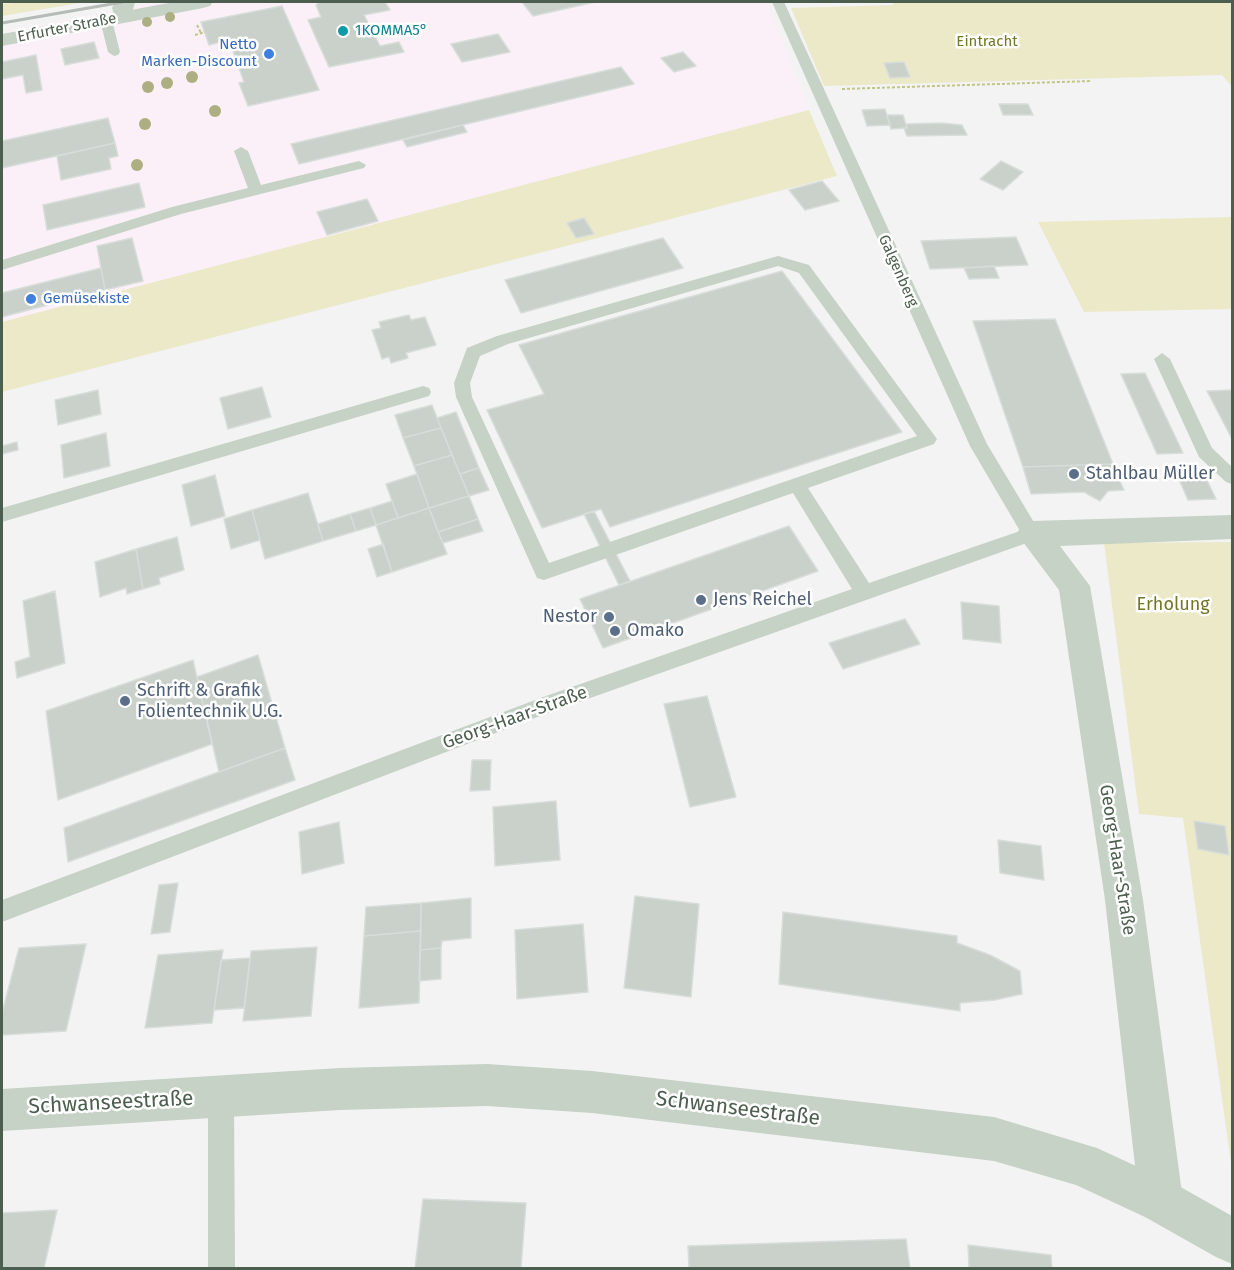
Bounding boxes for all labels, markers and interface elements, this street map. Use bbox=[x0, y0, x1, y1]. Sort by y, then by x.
street label: Erfurter Straße bbox=[16, 10, 118, 46]
place label: 1KOMMA5° bbox=[355, 22, 428, 40]
marker: 1KOMMA5° bbox=[336, 24, 350, 38]
park label: Eintracht bbox=[956, 33, 1018, 51]
place label: Netto Marken-Discount bbox=[141, 36, 257, 71]
marker: Netto Marken-Discount bbox=[262, 47, 276, 61]
street label: Galgenberg bbox=[874, 232, 922, 310]
place label: Gemüsekiste bbox=[43, 290, 130, 308]
marker: Gemüsekiste bbox=[24, 292, 38, 306]
place label: Stahlbau Müller bbox=[1086, 463, 1215, 485]
marker: Stahlbau Müller bbox=[1067, 467, 1081, 481]
place label: Jens Reichel bbox=[713, 589, 812, 611]
marker: Jens Reichel bbox=[694, 593, 708, 607]
park label: Erholung bbox=[1136, 594, 1210, 616]
place label: Nestor bbox=[543, 606, 597, 628]
marker: Nestor bbox=[602, 610, 616, 624]
place label: Omako bbox=[627, 620, 684, 642]
marker: Omako bbox=[608, 624, 622, 638]
place label: Schrift & Grafik Folientechnik U.G. bbox=[137, 680, 283, 722]
street label: Georg-Haar-Straße bbox=[440, 682, 590, 754]
marker: Schrift & Grafik Folientechnik U.G. bbox=[118, 694, 132, 708]
street label: Georg-Haar-Straße bbox=[1094, 783, 1140, 937]
street label: Schwanseestraße bbox=[28, 1086, 194, 1120]
street label: Schwanseestraße bbox=[655, 1086, 821, 1132]

